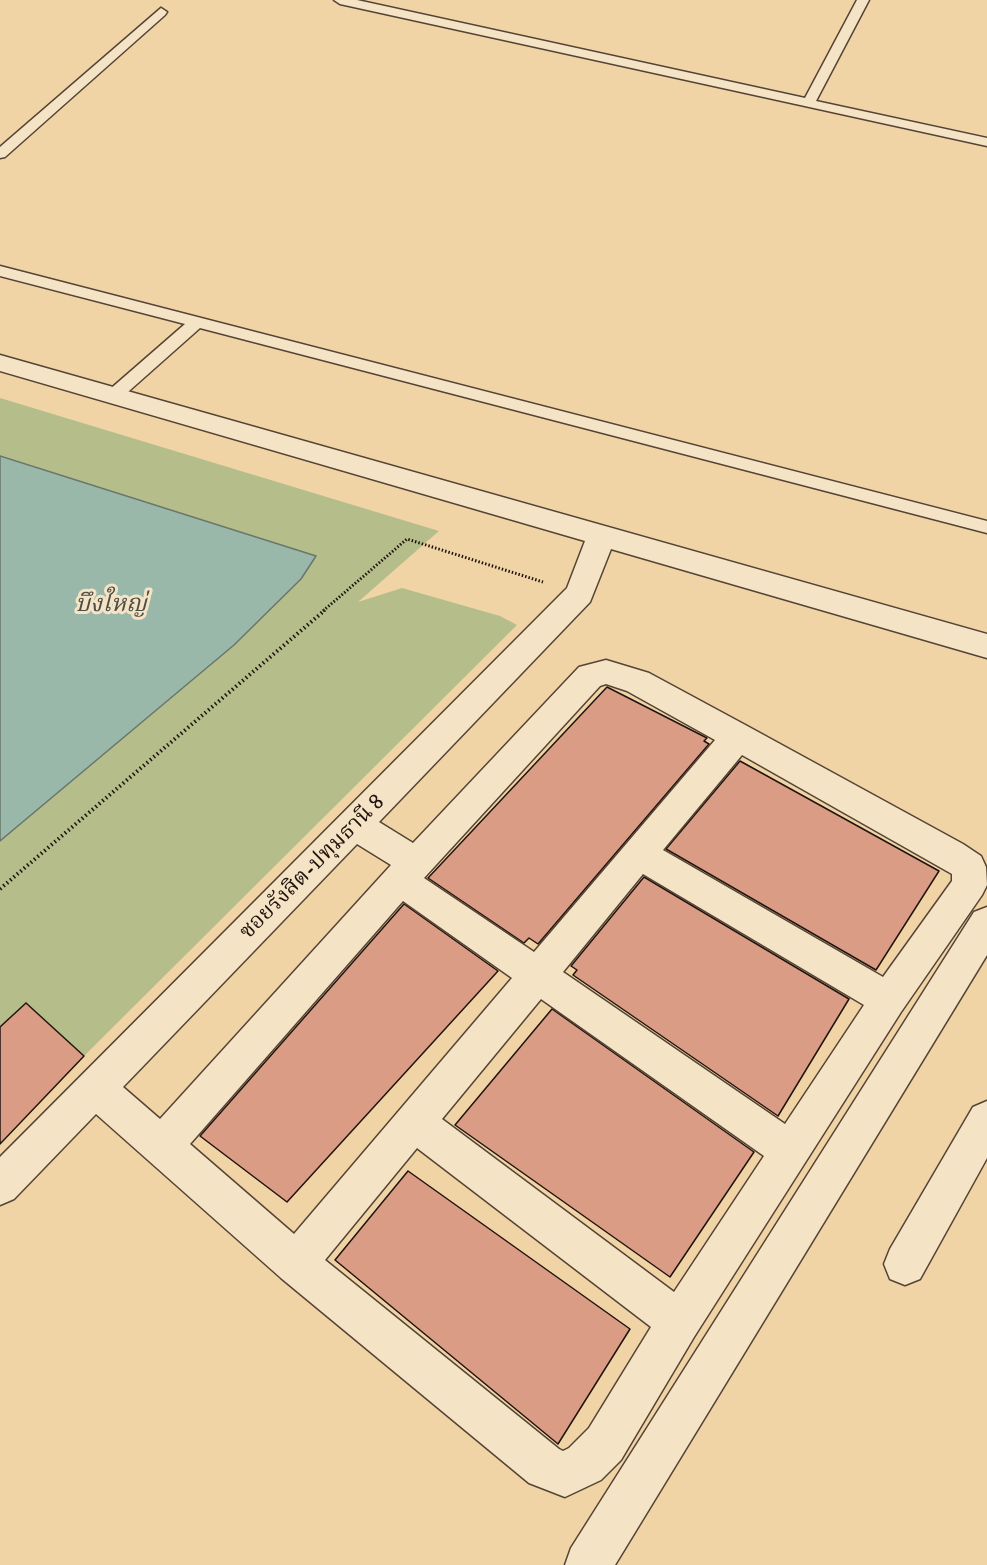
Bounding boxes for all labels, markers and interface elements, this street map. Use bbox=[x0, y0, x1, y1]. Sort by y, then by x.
water label: บึงใหญ่ bbox=[75, 592, 147, 620]
street label: ซอยรังสิต-ปทุมธานี 8 bbox=[235, 790, 391, 946]

